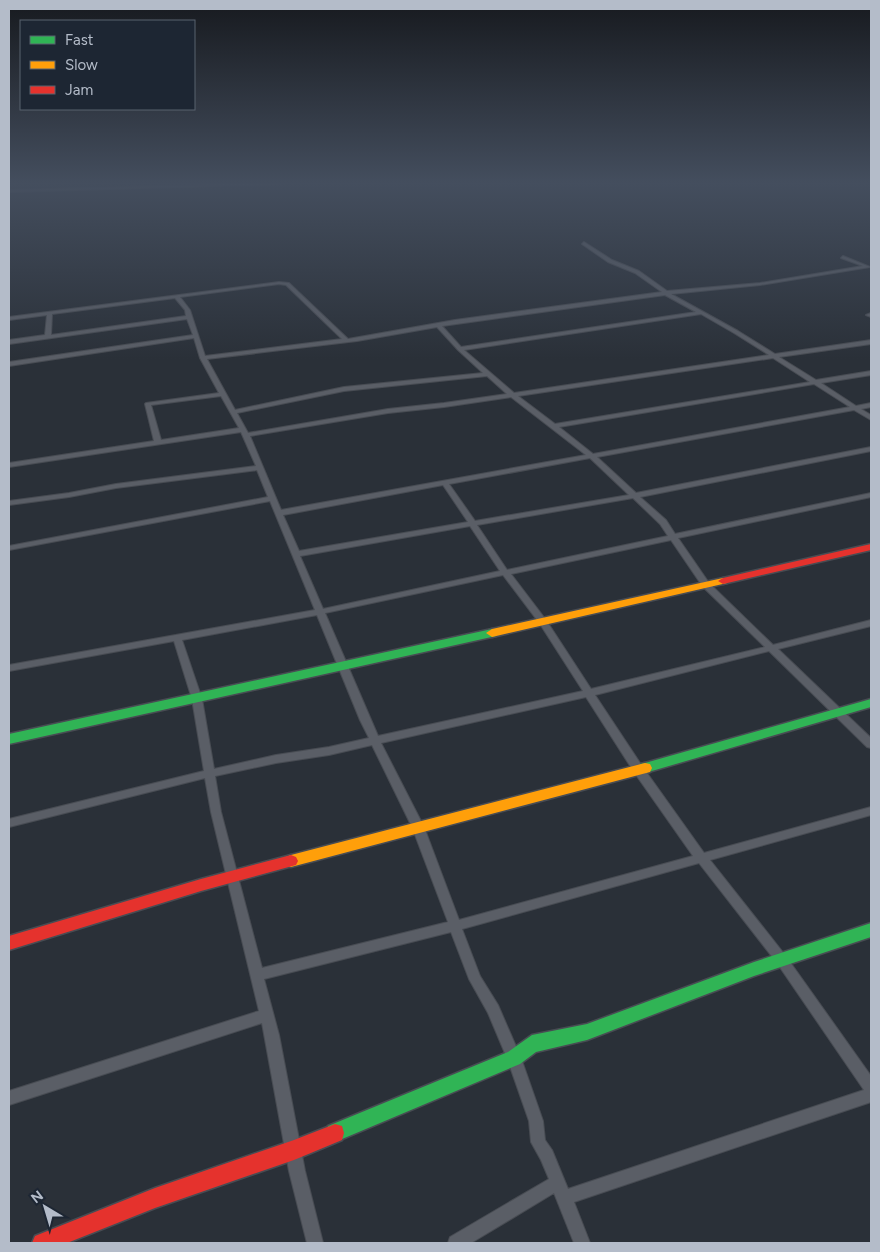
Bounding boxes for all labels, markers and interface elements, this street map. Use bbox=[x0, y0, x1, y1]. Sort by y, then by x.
legend bbox=[20, 20, 195, 110]
text: Fast bbox=[65, 31, 94, 49]
text: Slow bbox=[65, 56, 98, 74]
text: Jam bbox=[65, 81, 93, 99]
north arrow bbox=[20, 1182, 70, 1232]
text: N bbox=[28, 1187, 47, 1207]

